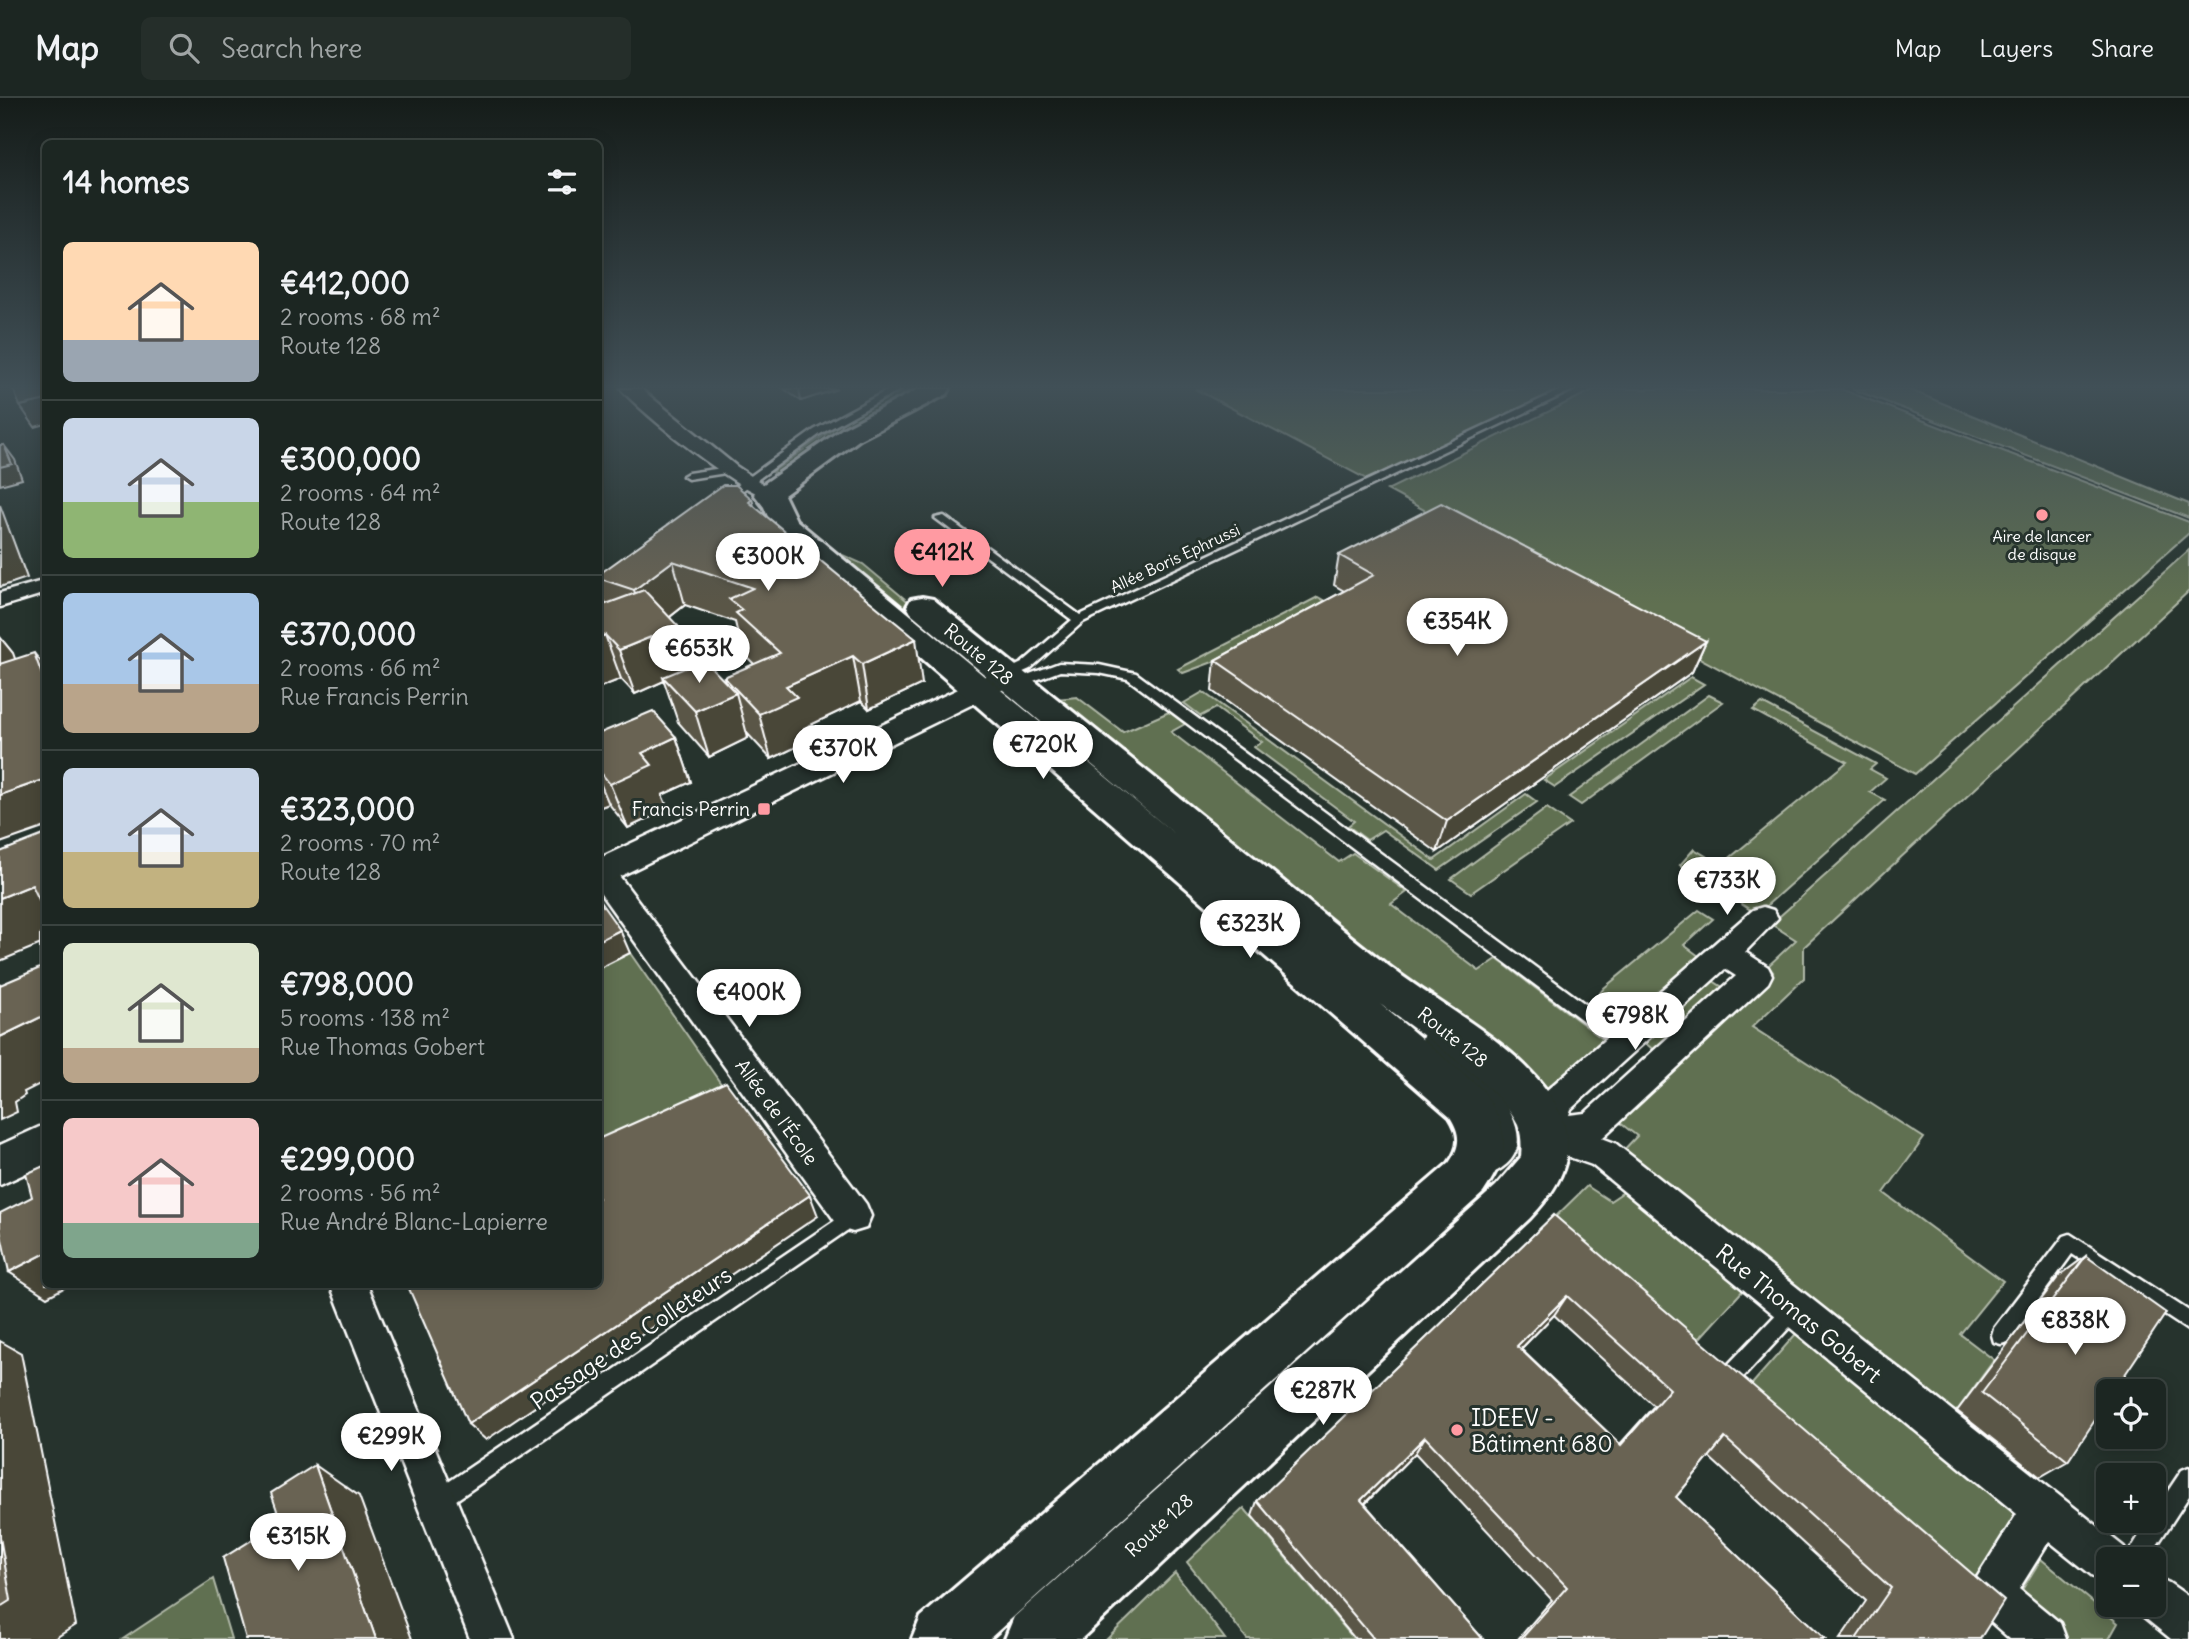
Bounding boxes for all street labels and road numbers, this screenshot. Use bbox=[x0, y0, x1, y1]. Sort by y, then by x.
street label: Allée Boris Ephrussi bbox=[1107, 519, 1243, 597]
street label: Route 128 bbox=[939, 618, 1019, 690]
street label: Route 128 bbox=[1413, 1001, 1493, 1073]
street label: Allée de l'École bbox=[731, 1054, 823, 1170]
street label: Rue Thomas Gobert bbox=[1710, 1237, 1888, 1389]
street label: Passage des Colleteurs bbox=[525, 1260, 737, 1416]
street label: Route 128 bbox=[1120, 1488, 1198, 1562]

